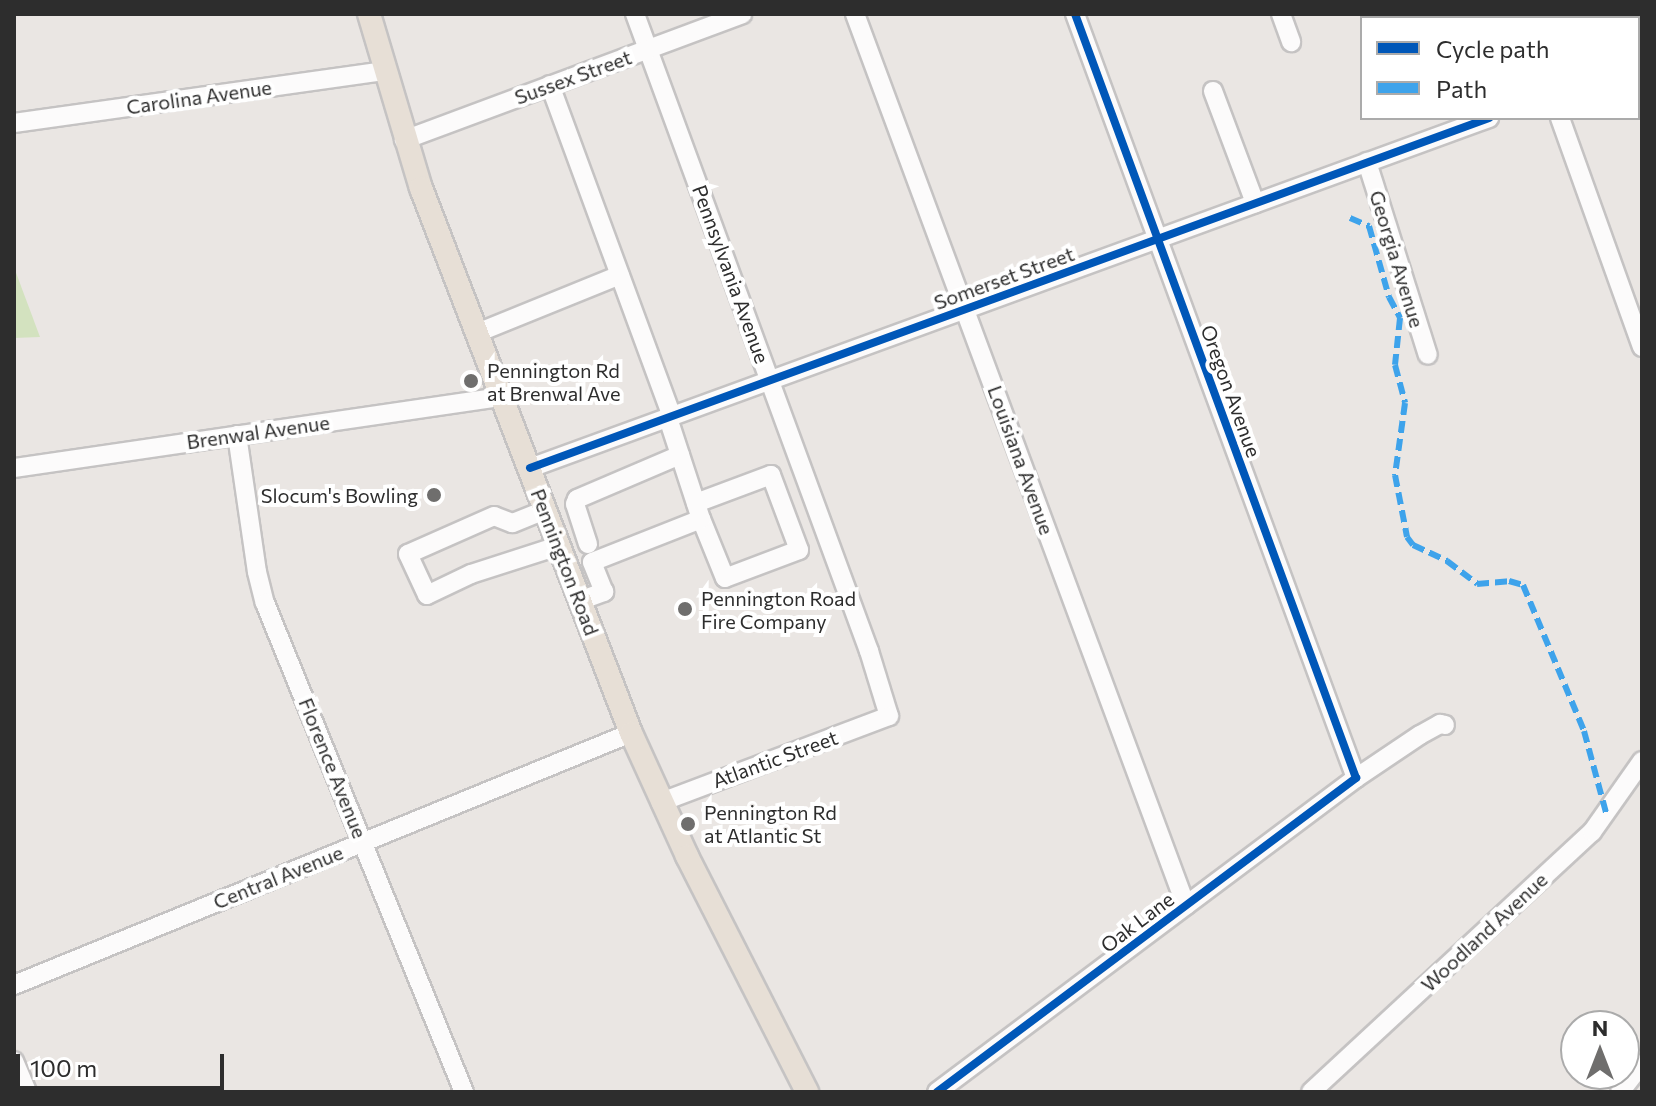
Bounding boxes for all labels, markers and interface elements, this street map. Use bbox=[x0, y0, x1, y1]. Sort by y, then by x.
legend bbox=[1360, 16, 1640, 120]
text: Cycle path bbox=[1436, 34, 1550, 63]
street label: Sussex Street bbox=[511, 45, 635, 109]
text: Path bbox=[1436, 74, 1487, 103]
street label: Carolina Avenue bbox=[125, 75, 273, 119]
street label: Pennsylvania Avenue bbox=[688, 182, 774, 366]
street label: Georgia Avenue bbox=[1365, 188, 1429, 330]
street label: Somerset Street bbox=[931, 242, 1077, 314]
street label: Oregon Avenue bbox=[1196, 322, 1266, 460]
place label: Pennington Rd at Brenwal Ave bbox=[487, 358, 620, 405]
marker: Pennington Rd at Brenwal Ave bbox=[462, 372, 480, 390]
street label: Louisiana Avenue bbox=[983, 382, 1059, 538]
street label: Brenwal Avenue bbox=[185, 410, 331, 454]
place label: Slocum's Bowling bbox=[261, 483, 418, 507]
street label: Pennington Road bbox=[526, 485, 604, 639]
marker: Slocum's Bowling bbox=[425, 486, 443, 504]
place label: Pennington Road Fire Company bbox=[701, 586, 856, 633]
marker: Pennington Road Fire Company bbox=[676, 600, 694, 618]
street label: Florence Avenue bbox=[294, 694, 372, 842]
street label: Atlantic Street bbox=[709, 725, 841, 793]
place label: Pennington Rd at Atlantic St bbox=[704, 800, 837, 847]
marker: Pennington Rd at Atlantic St bbox=[679, 815, 697, 833]
street label: Central Avenue bbox=[210, 840, 346, 914]
street label: Woodland Avenue bbox=[1416, 867, 1552, 997]
street label: Oak Lane bbox=[1096, 887, 1178, 957]
north arrow bbox=[1560, 1010, 1640, 1090]
text: N bbox=[1592, 1014, 1608, 1041]
scale bar bbox=[20, 1038, 228, 1088]
text: 100 m bbox=[30, 1053, 97, 1082]

